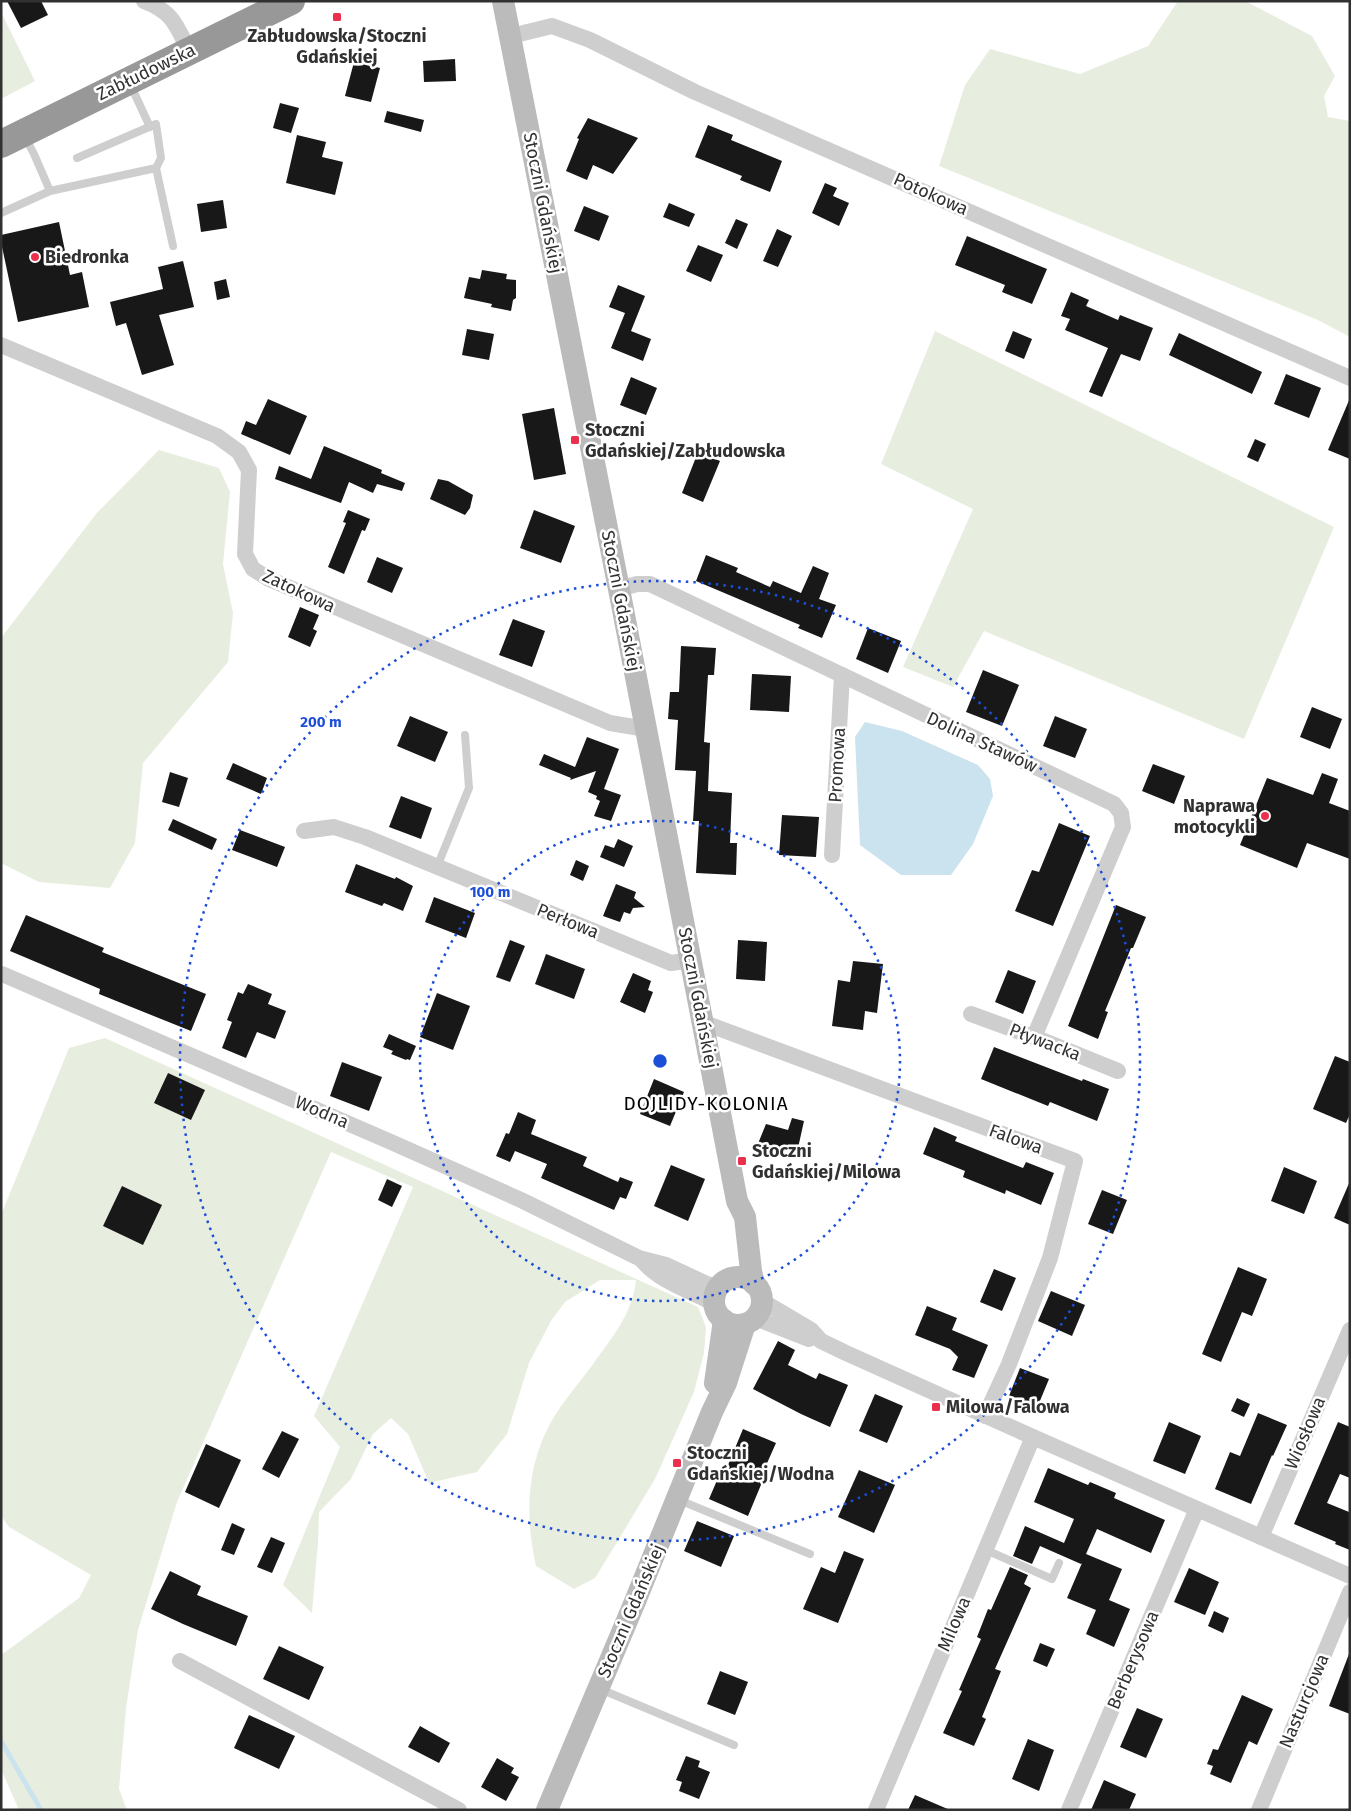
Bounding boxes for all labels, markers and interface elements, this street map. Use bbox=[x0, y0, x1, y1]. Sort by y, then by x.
marker: Zabłudowska/Stoczni Gdańskiej bbox=[331, 11, 343, 23]
place label: Zabłudowska/Stoczni Gdańskiej bbox=[247, 25, 427, 68]
street label: Zabłudowska bbox=[93, 39, 199, 105]
street label: Stoczni Gdańskiej bbox=[519, 131, 567, 275]
street label: Potokowa bbox=[890, 168, 972, 220]
place label: Biedronka bbox=[45, 246, 129, 268]
marker: Biedronka bbox=[29, 251, 41, 263]
place label: Stoczni Gdańskiej/Zabłudowska bbox=[585, 419, 785, 462]
marker: Stoczni Gdańskiej/Zabłudowska bbox=[569, 434, 581, 446]
street label: Stoczni Gdańskiej bbox=[597, 529, 645, 673]
street label: Zatokowa bbox=[259, 565, 339, 617]
street label: Dolina Stawów bbox=[923, 707, 1041, 777]
text: 200 m bbox=[300, 713, 342, 731]
street label: Promowa bbox=[824, 727, 850, 803]
place label: Naprawa motocykli bbox=[1174, 795, 1255, 838]
marker: Naprawa motocykli bbox=[1259, 810, 1271, 822]
text: 100 m bbox=[470, 883, 510, 901]
street label: Perłowa bbox=[534, 899, 602, 943]
street label: Stoczni Gdańskiej bbox=[674, 926, 722, 1070]
street label: Pływacka bbox=[1006, 1018, 1084, 1066]
centre of rings bbox=[651, 1052, 669, 1070]
street label: Wodna bbox=[292, 1091, 352, 1133]
district label: DOJLIDY-KOLONIA bbox=[623, 1092, 789, 1115]
street label: Falowa bbox=[986, 1119, 1046, 1159]
place label: Stoczni Gdańskiej/Milowa bbox=[752, 1140, 901, 1183]
marker: Stoczni Gdańskiej/Milowa bbox=[736, 1155, 748, 1167]
street label: Wiosłowa bbox=[1280, 1393, 1330, 1473]
place label: Milowa/Falowa bbox=[946, 1396, 1070, 1418]
marker: Milowa/Falowa bbox=[930, 1401, 942, 1413]
place label: Stoczni Gdańskiej/Wodna bbox=[687, 1442, 834, 1485]
marker: Stoczni Gdańskiej/Wodna bbox=[671, 1457, 683, 1469]
street label: Stoczni Gdańskiej bbox=[593, 1541, 669, 1681]
street label: Milowa bbox=[933, 1593, 975, 1655]
street label: Berberysowa bbox=[1102, 1607, 1164, 1713]
street label: Nasturcjowa bbox=[1274, 1651, 1334, 1751]

